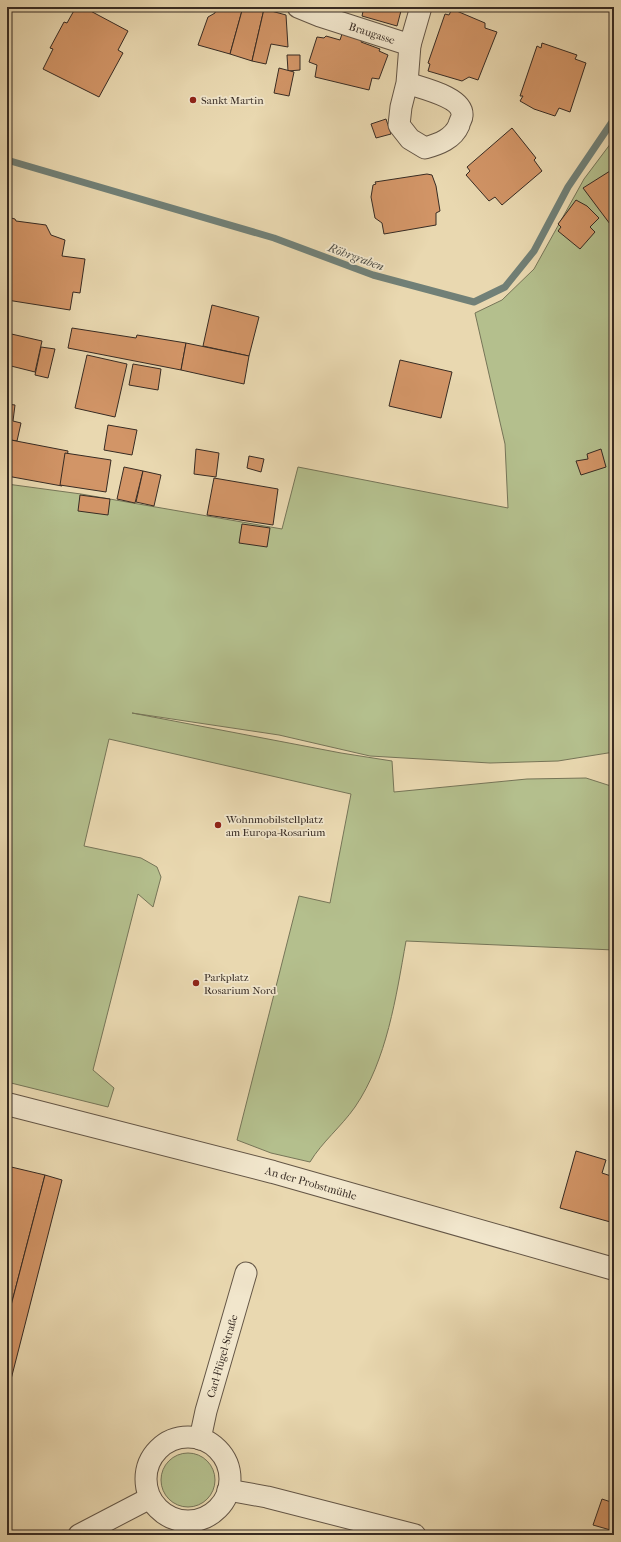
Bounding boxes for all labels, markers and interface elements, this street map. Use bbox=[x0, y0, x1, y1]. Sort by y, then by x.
street label: Braugasse bbox=[347, 20, 397, 47]
place label: Sankt Martin bbox=[201, 94, 264, 107]
marker: Sankt Martin bbox=[188, 95, 198, 105]
water label: Röhrgraben bbox=[325, 240, 386, 274]
place label: Wohnmobilstellplatz am Europa-Rosarium bbox=[225, 813, 326, 839]
marker: Wohnmobilstellplatz am Europa-Rosarium bbox=[213, 820, 223, 830]
place label: Parkplatz Rosarium Nord bbox=[204, 971, 277, 997]
marker: Parkplatz Rosarium Nord bbox=[191, 978, 201, 988]
street label: An der Probstmühle bbox=[263, 1164, 359, 1203]
street label: Carl-Flügel-Straße bbox=[204, 1312, 241, 1399]

